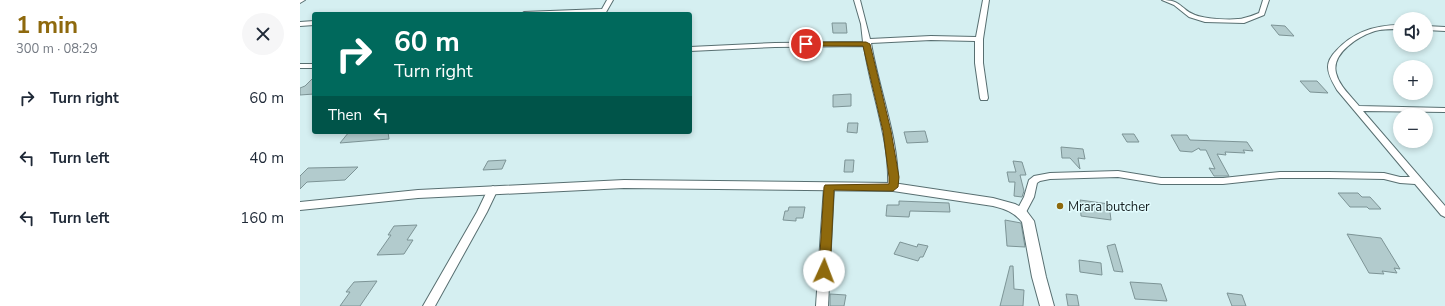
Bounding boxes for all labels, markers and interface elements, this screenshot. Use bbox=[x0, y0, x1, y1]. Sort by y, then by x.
text: 1 min bbox=[16, 9, 78, 41]
map controls bbox=[1393, 12, 1433, 148]
button: sound bbox=[1393, 12, 1433, 52]
button: close bbox=[242, 13, 284, 55]
text: 60 m bbox=[394, 23, 460, 61]
pin bbox=[789, 27, 823, 61]
icon: right bbox=[328, 28, 380, 80]
icon: arrive bbox=[795, 33, 817, 55]
text: 300 m · 08:29 bbox=[16, 40, 98, 58]
text: Turn right bbox=[394, 59, 473, 83]
button: + bbox=[1393, 60, 1433, 100]
icon: right bbox=[16, 87, 38, 109]
text: Turn right bbox=[50, 88, 119, 108]
text: 60 m bbox=[249, 88, 284, 108]
icon: left bbox=[370, 104, 392, 126]
text: Then bbox=[328, 105, 362, 125]
button: − bbox=[1393, 108, 1433, 148]
icon: left bbox=[16, 147, 38, 169]
text: Turn left bbox=[50, 148, 109, 168]
text: 40 m bbox=[249, 148, 284, 168]
place label: Mrara butcher bbox=[1068, 198, 1150, 216]
marker: Mrara butcher bbox=[1055, 201, 1065, 211]
icon: left bbox=[16, 207, 38, 229]
text: Turn left bbox=[50, 208, 109, 228]
text: 160 m bbox=[240, 208, 284, 228]
position arrow bbox=[803, 250, 845, 292]

